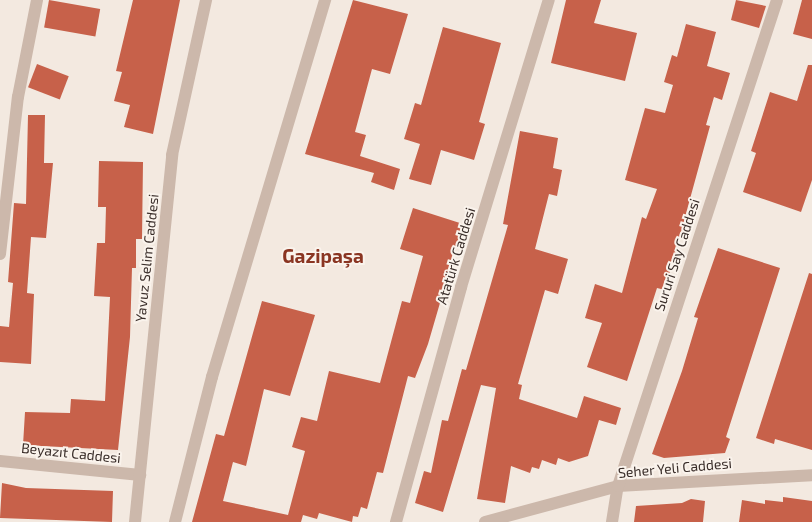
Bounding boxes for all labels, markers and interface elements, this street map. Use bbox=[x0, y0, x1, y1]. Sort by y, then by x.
street label: Yavuz Selim Caddesi bbox=[132, 193, 162, 323]
street label: Sururi Say Caddesi bbox=[651, 197, 703, 313]
street label: Atatürk Caddesi bbox=[433, 205, 479, 307]
district label: Gazipaşa bbox=[282, 245, 364, 267]
street label: Beyazıt Caddesi bbox=[20, 439, 122, 467]
street label: Seher Yeli Caddesi bbox=[617, 455, 733, 481]

